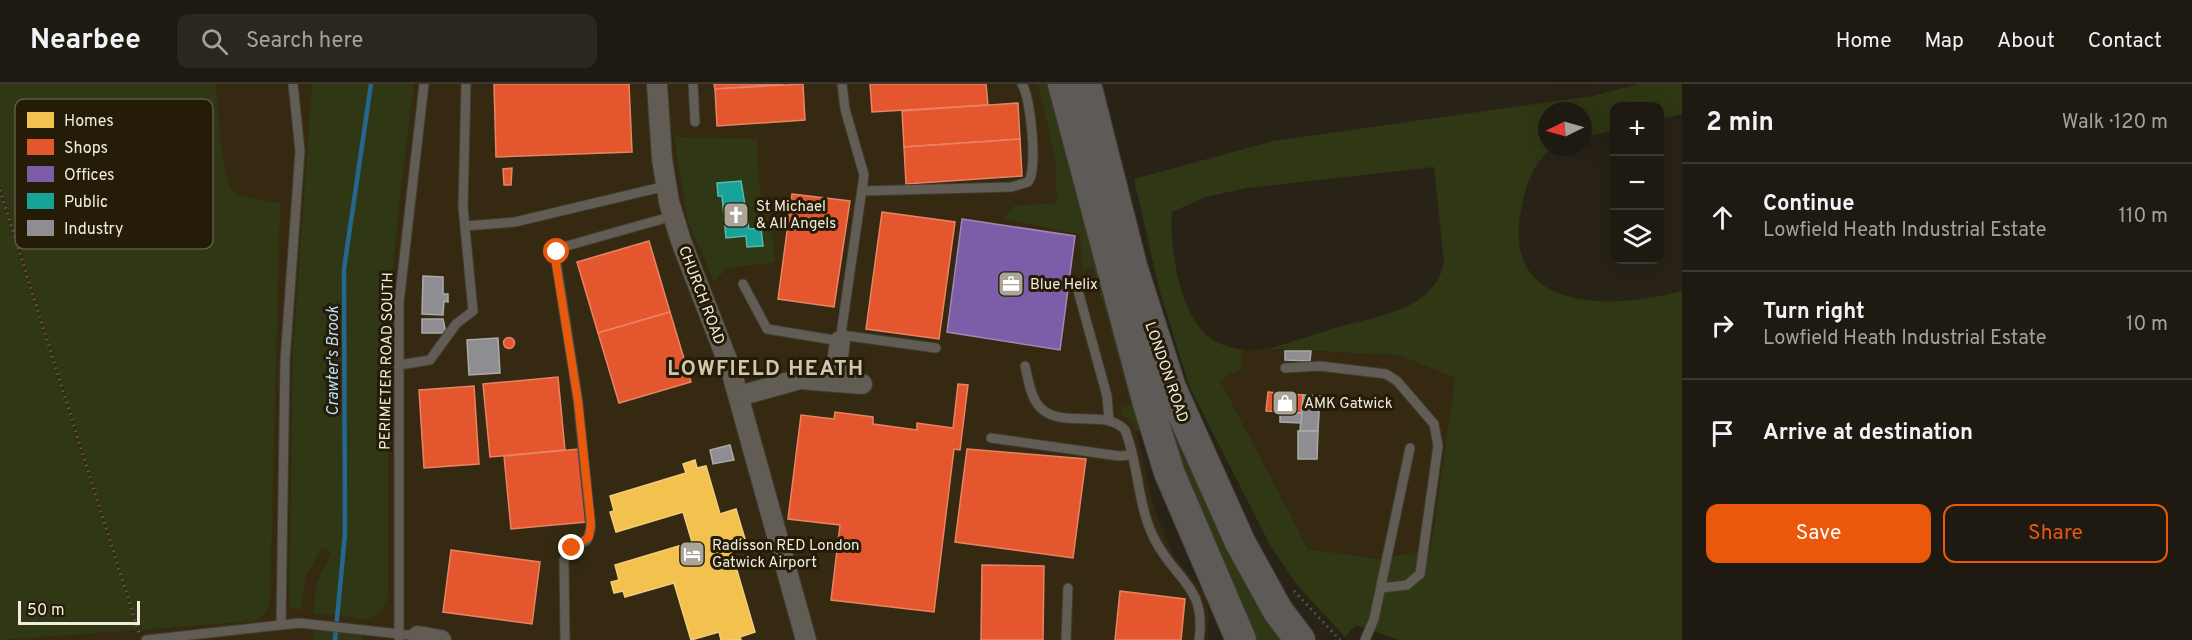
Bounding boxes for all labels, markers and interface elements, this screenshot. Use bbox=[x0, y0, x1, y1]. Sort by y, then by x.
search box bbox=[177, 14, 597, 68]
text: Nearbee bbox=[30, 23, 141, 59]
icon: search bbox=[198, 25, 231, 58]
text: Search here bbox=[246, 28, 363, 55]
text: Home bbox=[1836, 28, 1892, 55]
text: Map bbox=[1925, 28, 1964, 55]
text: About bbox=[1997, 28, 2055, 55]
text: Contact bbox=[2088, 28, 2162, 55]
legend bbox=[15, 99, 213, 249]
north arrow bbox=[1538, 102, 1592, 156]
map controls bbox=[1610, 102, 1664, 264]
button: + bbox=[1610, 102, 1664, 156]
text: 2 min bbox=[1706, 107, 1774, 140]
text: Walk · 120 m bbox=[2062, 110, 2168, 136]
text: Homes bbox=[64, 112, 114, 132]
text: Shops bbox=[64, 139, 108, 159]
button: − bbox=[1610, 156, 1664, 210]
text: Offices bbox=[64, 166, 115, 186]
text: Continue bbox=[1763, 191, 1854, 218]
text: Public bbox=[64, 193, 108, 213]
place label: St Michael & All Angels bbox=[756, 198, 836, 234]
church icon: St Michael & All Angels bbox=[721, 200, 751, 230]
icon: ahead bbox=[1706, 201, 1739, 234]
text: 110 m bbox=[2119, 204, 2168, 230]
button: layers bbox=[1610, 210, 1664, 264]
text: Lowfield Heath Industrial Estate bbox=[1763, 218, 2047, 244]
text: Industry bbox=[64, 220, 123, 240]
route start bbox=[543, 238, 569, 264]
street label: CHURCH ROAD bbox=[673, 243, 728, 348]
office icon: Blue Helix bbox=[996, 269, 1026, 299]
street label: PERIMETER ROAD SOUTH bbox=[376, 272, 399, 450]
place label: Blue Helix bbox=[1030, 276, 1098, 295]
text: Turn right bbox=[1763, 299, 1865, 326]
water label: Crawter's Brook bbox=[324, 305, 344, 416]
icon: right bbox=[1706, 309, 1739, 342]
text: 10 m bbox=[2126, 312, 2168, 338]
street label: LONDON ROAD bbox=[1139, 320, 1192, 425]
text: Lowfield Heath Industrial Estate bbox=[1763, 326, 2047, 352]
district label: LOWFIELD HEATH bbox=[667, 356, 865, 383]
shop icon: AMK Gatwick bbox=[1270, 388, 1300, 418]
place label: AMK Gatwick bbox=[1304, 395, 1393, 414]
icon: arrive bbox=[1706, 417, 1739, 450]
text: Arrive at destination bbox=[1763, 420, 1973, 447]
button: Save bbox=[1706, 504, 1931, 563]
button: Share bbox=[1943, 504, 2168, 563]
route end bbox=[558, 534, 584, 560]
place label: Radisson RED London Gatwick Airport bbox=[712, 537, 860, 573]
hotel icon: Radisson RED London Gatwick Airport bbox=[677, 539, 707, 569]
scale bar bbox=[18, 598, 140, 626]
text: 50 m bbox=[27, 601, 65, 621]

